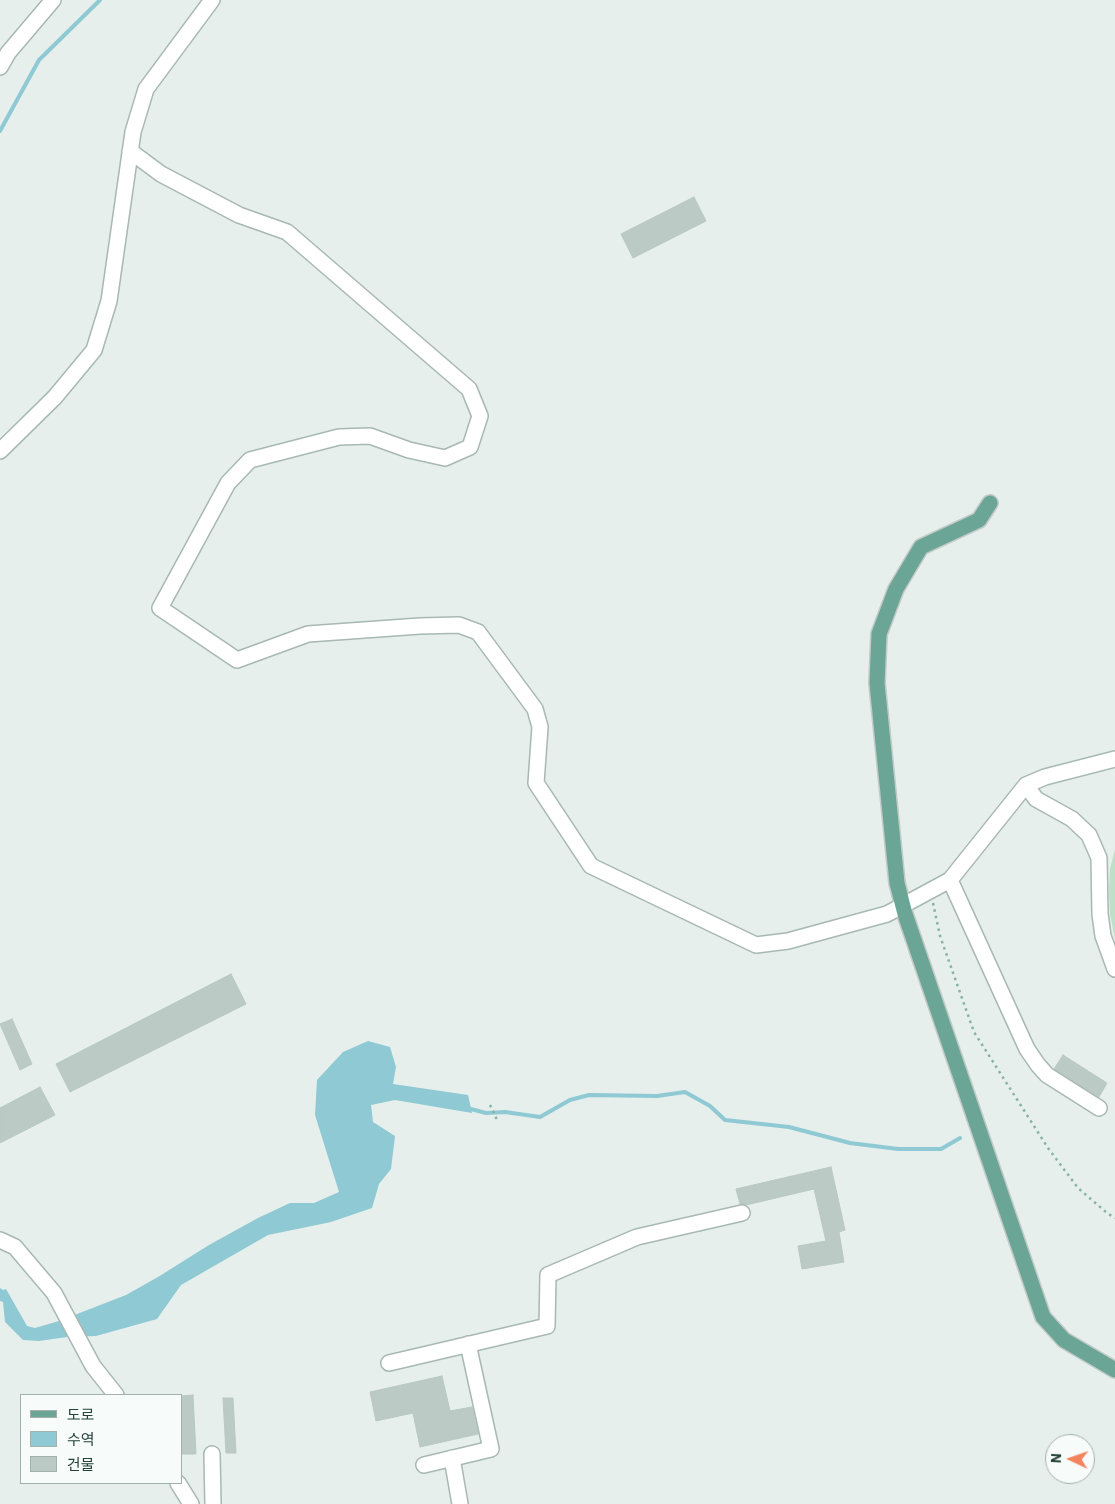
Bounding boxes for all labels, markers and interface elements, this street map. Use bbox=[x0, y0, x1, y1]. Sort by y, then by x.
legend bbox=[20, 1394, 182, 1484]
text: 도로 bbox=[67, 1405, 95, 1424]
text: 수역 bbox=[67, 1430, 95, 1449]
north arrow bbox=[1045, 1434, 1095, 1484]
text: N bbox=[1047, 1453, 1065, 1464]
text: 건물 bbox=[67, 1455, 95, 1474]

